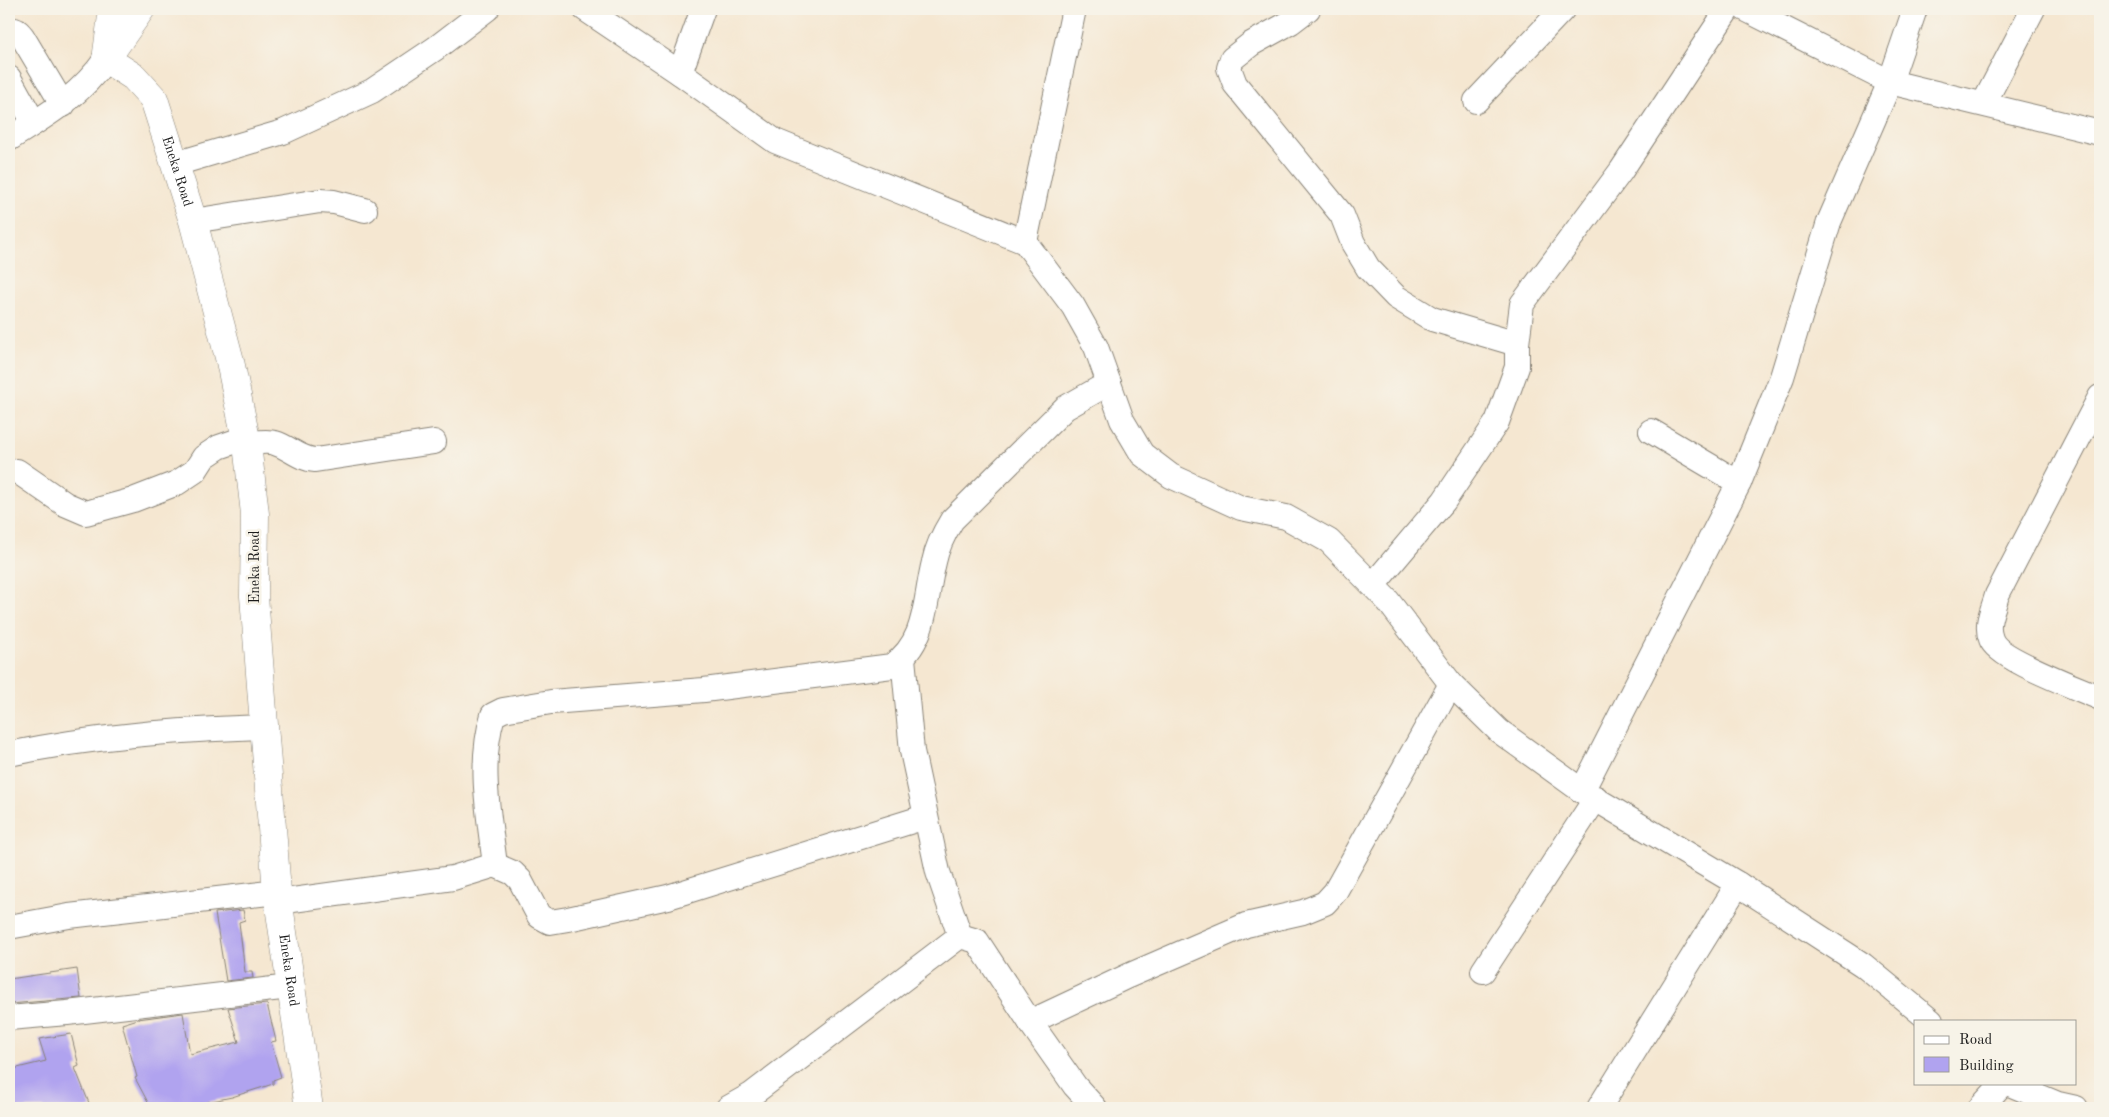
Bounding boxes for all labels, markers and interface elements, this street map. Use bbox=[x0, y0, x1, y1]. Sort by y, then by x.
street label: Eneka Road bbox=[159, 134, 195, 208]
street label: Eneka Road bbox=[248, 531, 262, 603]
street label: Eneka Road bbox=[276, 933, 301, 1007]
legend bbox=[1914, 1020, 2076, 1084]
text: Road bbox=[1959, 1033, 1993, 1048]
text: Building bbox=[1959, 1059, 2014, 1074]

